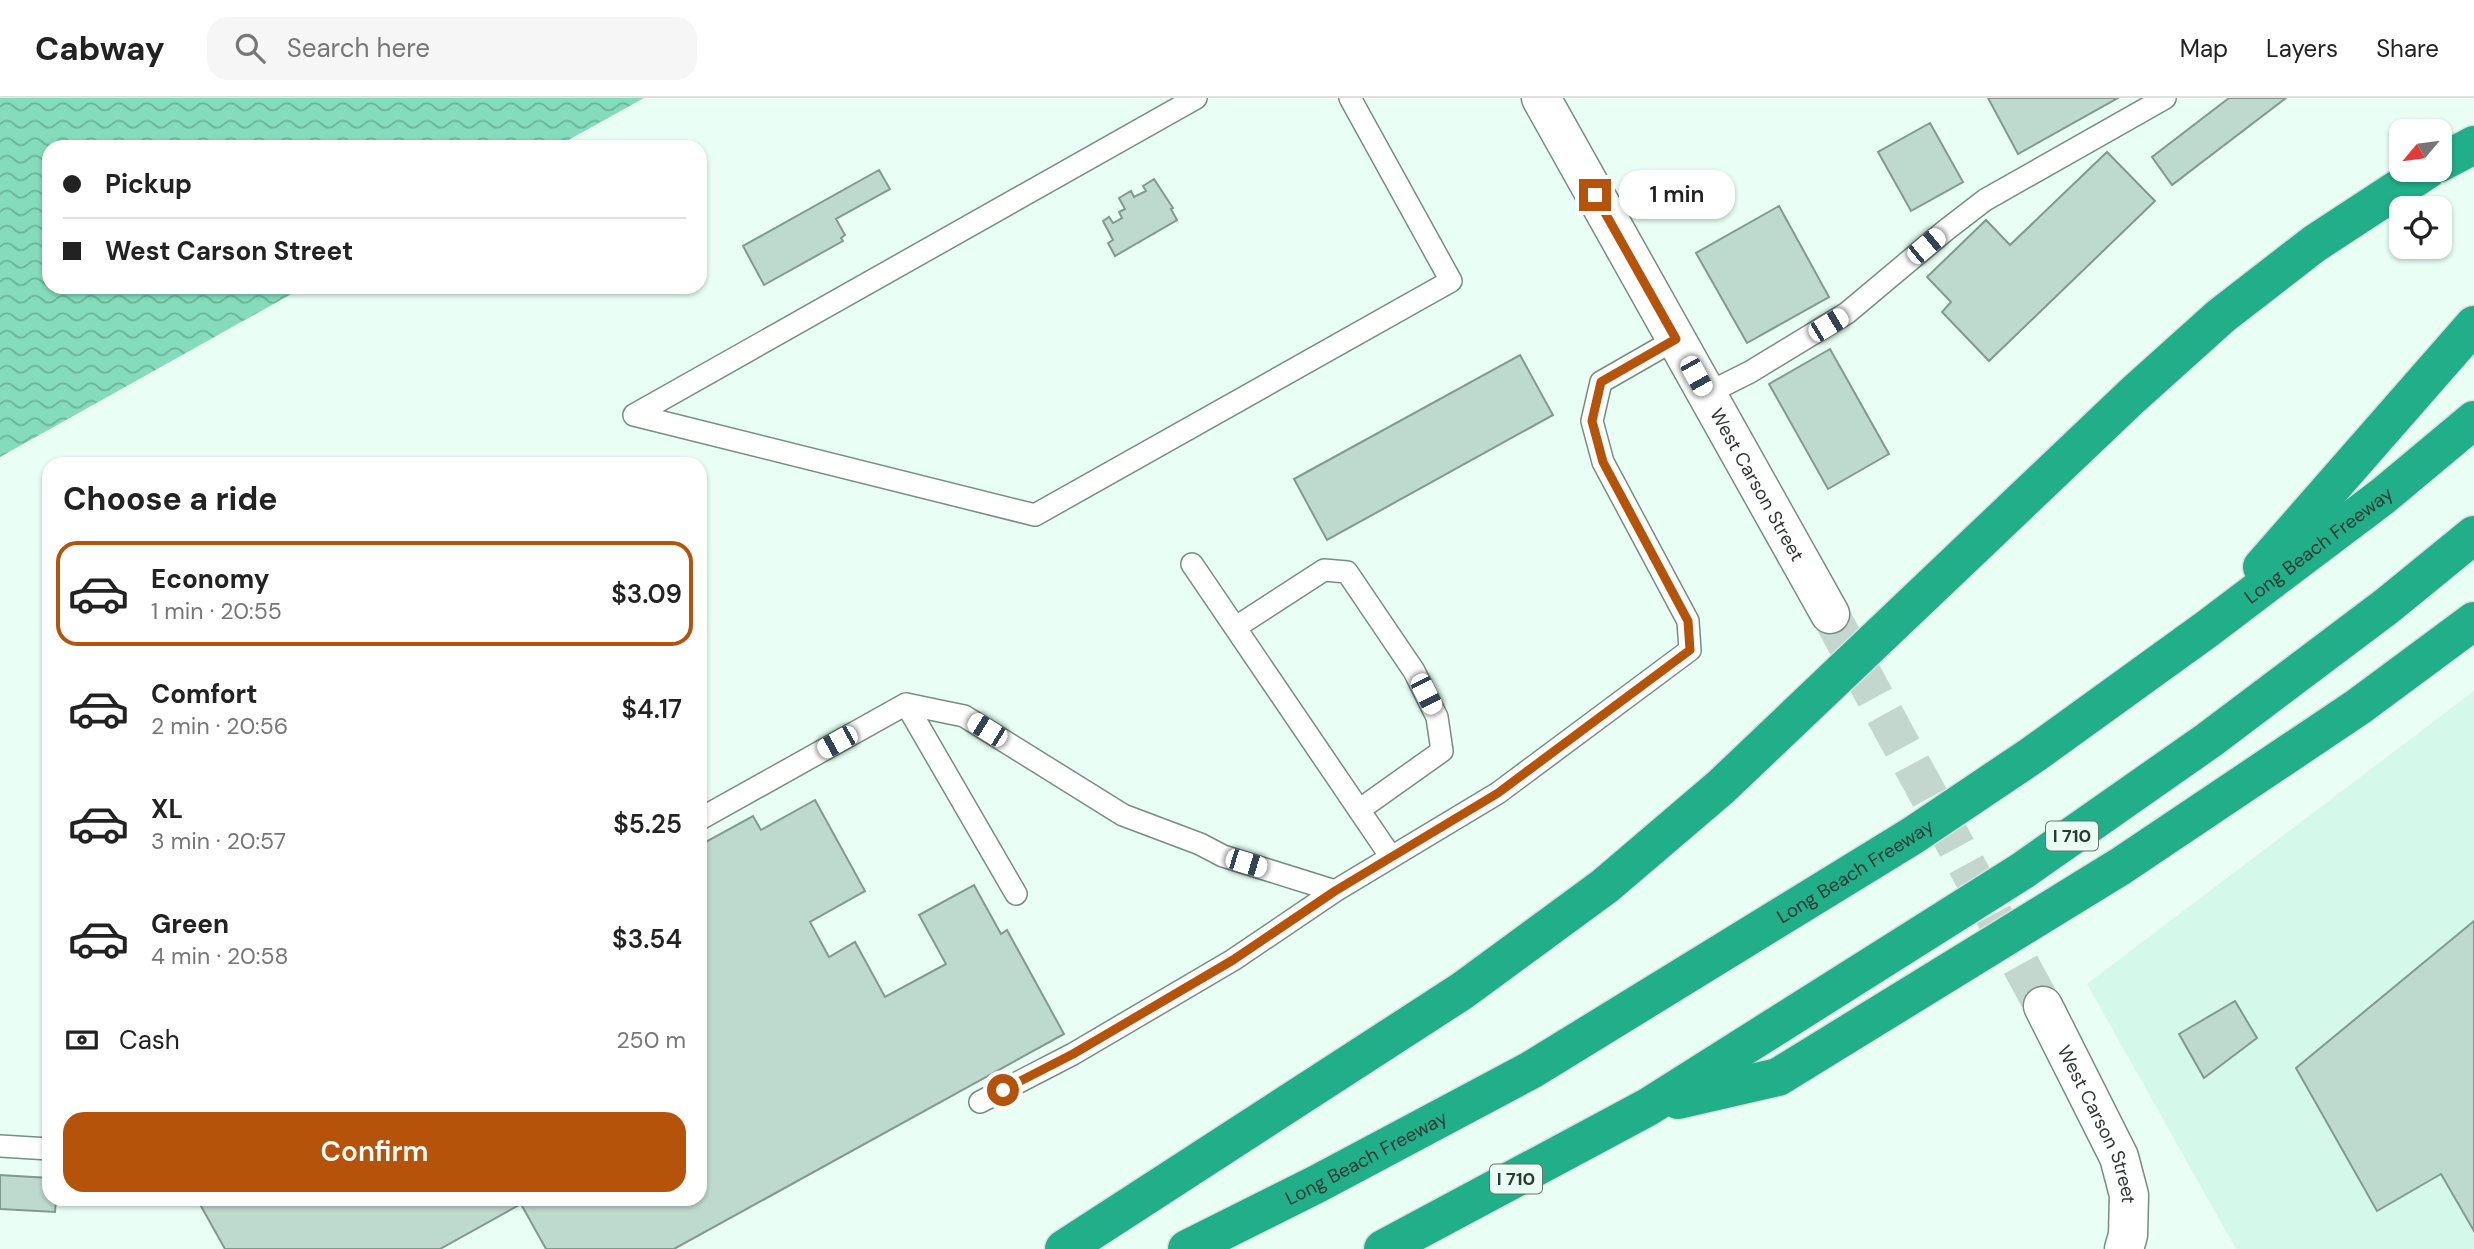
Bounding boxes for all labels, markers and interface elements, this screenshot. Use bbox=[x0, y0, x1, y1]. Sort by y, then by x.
search box bbox=[207, 17, 697, 80]
text: Cabway bbox=[35, 27, 165, 70]
icon: search bbox=[231, 29, 269, 67]
text: Search here bbox=[287, 31, 430, 65]
text: Map bbox=[2180, 33, 2228, 64]
text: Layers bbox=[2266, 33, 2338, 64]
text: Share bbox=[2376, 33, 2439, 64]
north arrow bbox=[2389, 119, 2452, 182]
map controls bbox=[2389, 119, 2452, 259]
text: Pickup bbox=[105, 167, 192, 201]
callout: 1 min bbox=[1620, 170, 1735, 220]
route end bbox=[1579, 179, 1611, 211]
text: 1 min bbox=[1650, 179, 1704, 209]
button: locate bbox=[2389, 196, 2452, 259]
car bbox=[1904, 224, 1949, 268]
text: West Carson Street bbox=[105, 234, 353, 268]
car bbox=[1805, 305, 1852, 345]
car bbox=[1677, 353, 1716, 399]
street label: West Carson Street bbox=[1704, 404, 1810, 566]
text: Choose a ride bbox=[63, 478, 278, 520]
street label: Long Beach Freeway bbox=[2239, 481, 2399, 609]
icon: car bbox=[67, 562, 130, 625]
text: Economy bbox=[151, 562, 269, 596]
text: $3.09 bbox=[611, 577, 682, 611]
text: 1 min · 20:55 bbox=[151, 596, 282, 626]
car bbox=[1408, 671, 1445, 717]
icon: car bbox=[67, 677, 130, 740]
text: Comfort bbox=[151, 677, 257, 711]
text: $4.17 bbox=[622, 692, 682, 726]
car bbox=[964, 710, 1011, 750]
text: 2 min · 20:56 bbox=[151, 711, 288, 741]
car bbox=[814, 723, 861, 761]
icon: car bbox=[67, 792, 130, 855]
text: XL bbox=[151, 792, 183, 826]
text: $5.25 bbox=[613, 807, 682, 841]
street label: Long Beach Freeway bbox=[1772, 813, 1939, 929]
road number: I 710 bbox=[2046, 822, 2098, 850]
text: 3 min · 20:57 bbox=[151, 826, 286, 856]
car bbox=[1223, 847, 1270, 879]
icon: car bbox=[67, 907, 130, 970]
text: Green bbox=[151, 907, 229, 941]
text: $3.54 bbox=[612, 922, 682, 956]
text: 4 min · 20:58 bbox=[151, 941, 289, 971]
icon: cash bbox=[63, 1021, 101, 1059]
text: Cash bbox=[119, 1023, 180, 1057]
text: 250 m bbox=[616, 1025, 686, 1055]
street label: West Carson Street bbox=[2052, 1041, 2141, 1204]
route start bbox=[987, 1074, 1019, 1106]
street label: Long Beach Freeway bbox=[1281, 1105, 1452, 1211]
button: Confirm bbox=[63, 1112, 686, 1192]
road number: I 710 bbox=[1490, 1164, 1542, 1194]

